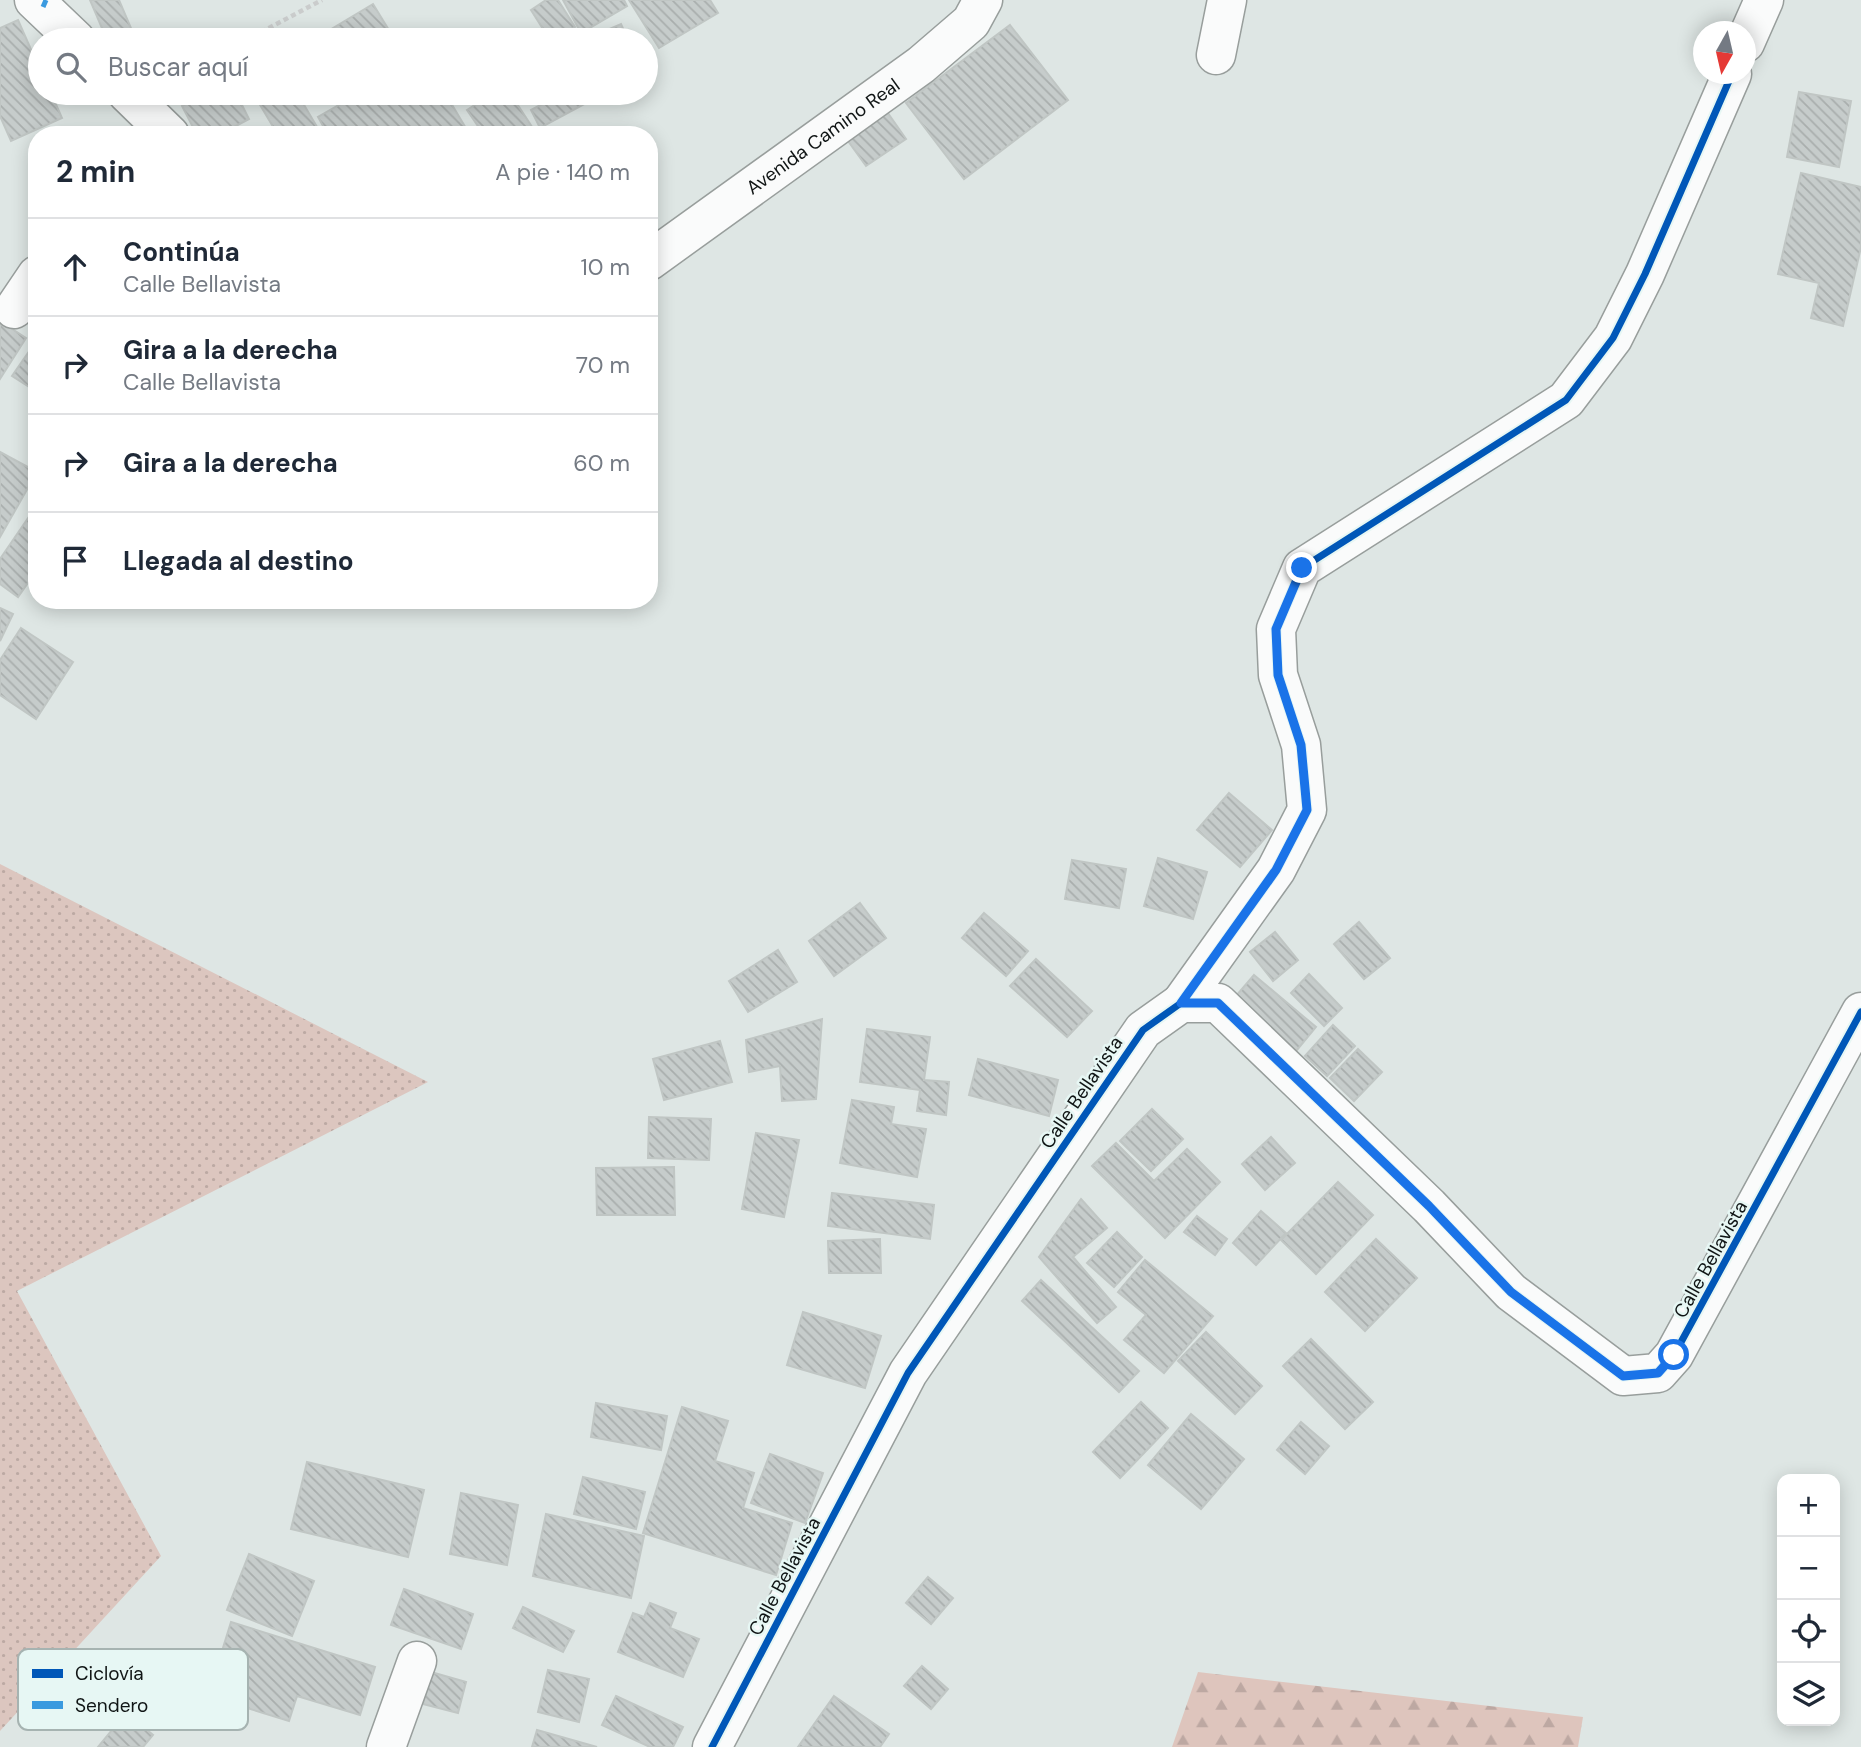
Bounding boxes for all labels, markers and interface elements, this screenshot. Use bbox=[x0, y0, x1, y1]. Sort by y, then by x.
north arrow bbox=[1693, 21, 1756, 84]
search box bbox=[28, 28, 658, 105]
icon: search bbox=[52, 48, 90, 86]
text: Buscar aquí bbox=[108, 50, 248, 84]
street label: Avenida Camino Real bbox=[741, 72, 905, 200]
text: 2 min bbox=[56, 152, 135, 191]
text: A pie · 140 m bbox=[495, 157, 630, 187]
text: Continúa bbox=[123, 235, 240, 269]
icon: ahead bbox=[56, 248, 94, 286]
text: 10 m bbox=[580, 252, 630, 282]
text: Calle Bellavista bbox=[123, 269, 281, 299]
text: Gira a la derecha bbox=[123, 333, 338, 367]
icon: right bbox=[56, 346, 94, 384]
text: 70 m bbox=[576, 350, 630, 380]
text: Calle Bellavista bbox=[123, 367, 281, 397]
icon: right bbox=[56, 444, 94, 482]
text: Gira a la derecha bbox=[123, 446, 338, 480]
text: 60 m bbox=[573, 448, 630, 478]
icon: arrive bbox=[56, 542, 94, 580]
text: Llegada al destino bbox=[123, 544, 354, 578]
route end bbox=[1286, 552, 1317, 583]
street label: Calle Bellavista bbox=[1035, 1031, 1128, 1153]
street label: Calle Bellavista bbox=[1668, 1196, 1753, 1322]
route start bbox=[1658, 1339, 1689, 1370]
map controls bbox=[1777, 1474, 1840, 1726]
button: + bbox=[1777, 1474, 1840, 1537]
street label: Calle Bellavista bbox=[743, 1513, 826, 1640]
button: − bbox=[1777, 1537, 1840, 1600]
button: locate bbox=[1777, 1600, 1840, 1663]
legend bbox=[18, 1649, 248, 1730]
text: Ciclovía bbox=[75, 1661, 144, 1686]
button: layers bbox=[1777, 1663, 1840, 1726]
text: Sendero bbox=[75, 1693, 148, 1718]

